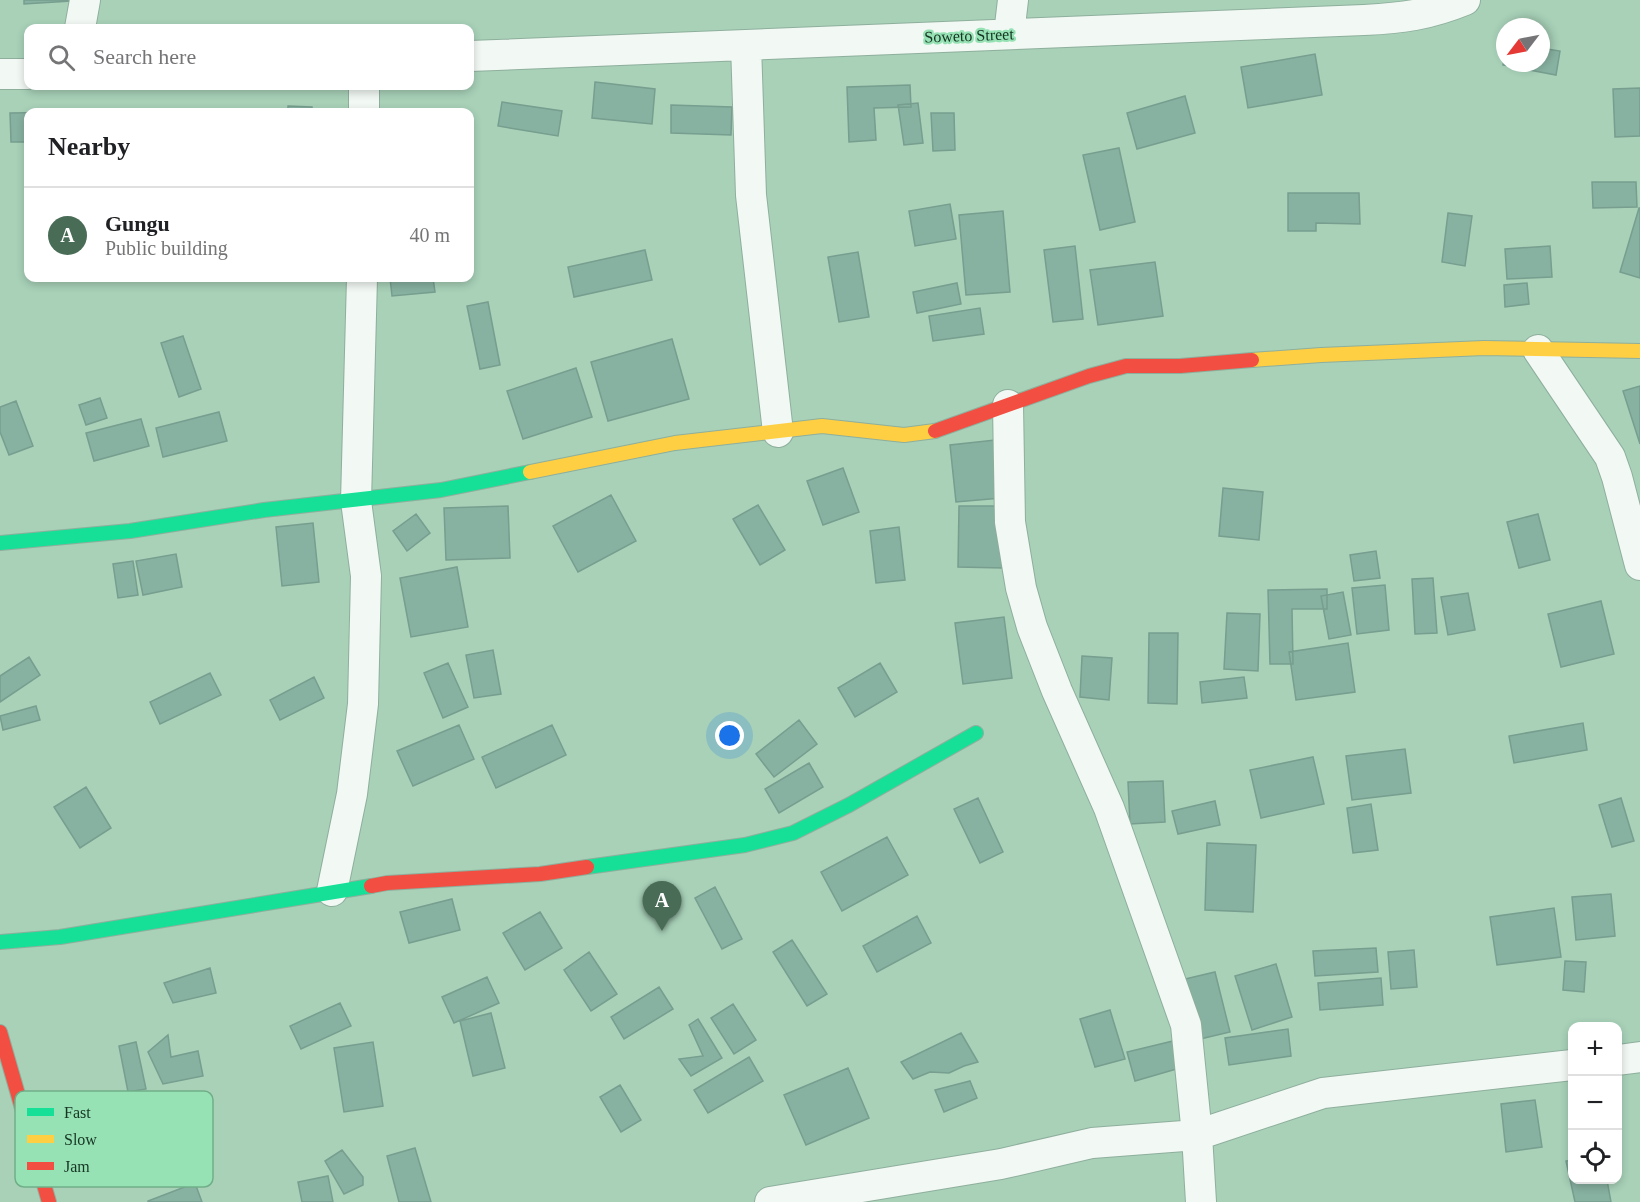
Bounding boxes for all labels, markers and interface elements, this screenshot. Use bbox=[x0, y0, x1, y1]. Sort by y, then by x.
north arrow bbox=[1496, 18, 1550, 72]
search box bbox=[24, 24, 474, 90]
street label: Soweto Street bbox=[924, 25, 1014, 46]
icon: search bbox=[45, 41, 78, 74]
text: Search here bbox=[93, 44, 196, 69]
text: Nearby bbox=[48, 132, 130, 161]
text: Gungu bbox=[105, 211, 170, 236]
text: A bbox=[60, 224, 75, 246]
text: 40 m bbox=[409, 224, 450, 246]
text: Public building bbox=[105, 237, 228, 259]
your location bbox=[715, 721, 744, 750]
pin: A bbox=[642, 882, 682, 931]
map controls bbox=[1568, 1022, 1622, 1184]
button: + bbox=[1568, 1022, 1622, 1076]
button: − bbox=[1568, 1076, 1622, 1130]
legend bbox=[15, 1091, 213, 1187]
text: Fast bbox=[64, 1104, 91, 1121]
button: locate bbox=[1568, 1130, 1622, 1184]
text: Slow bbox=[64, 1131, 97, 1148]
text: Jam bbox=[64, 1158, 90, 1175]

